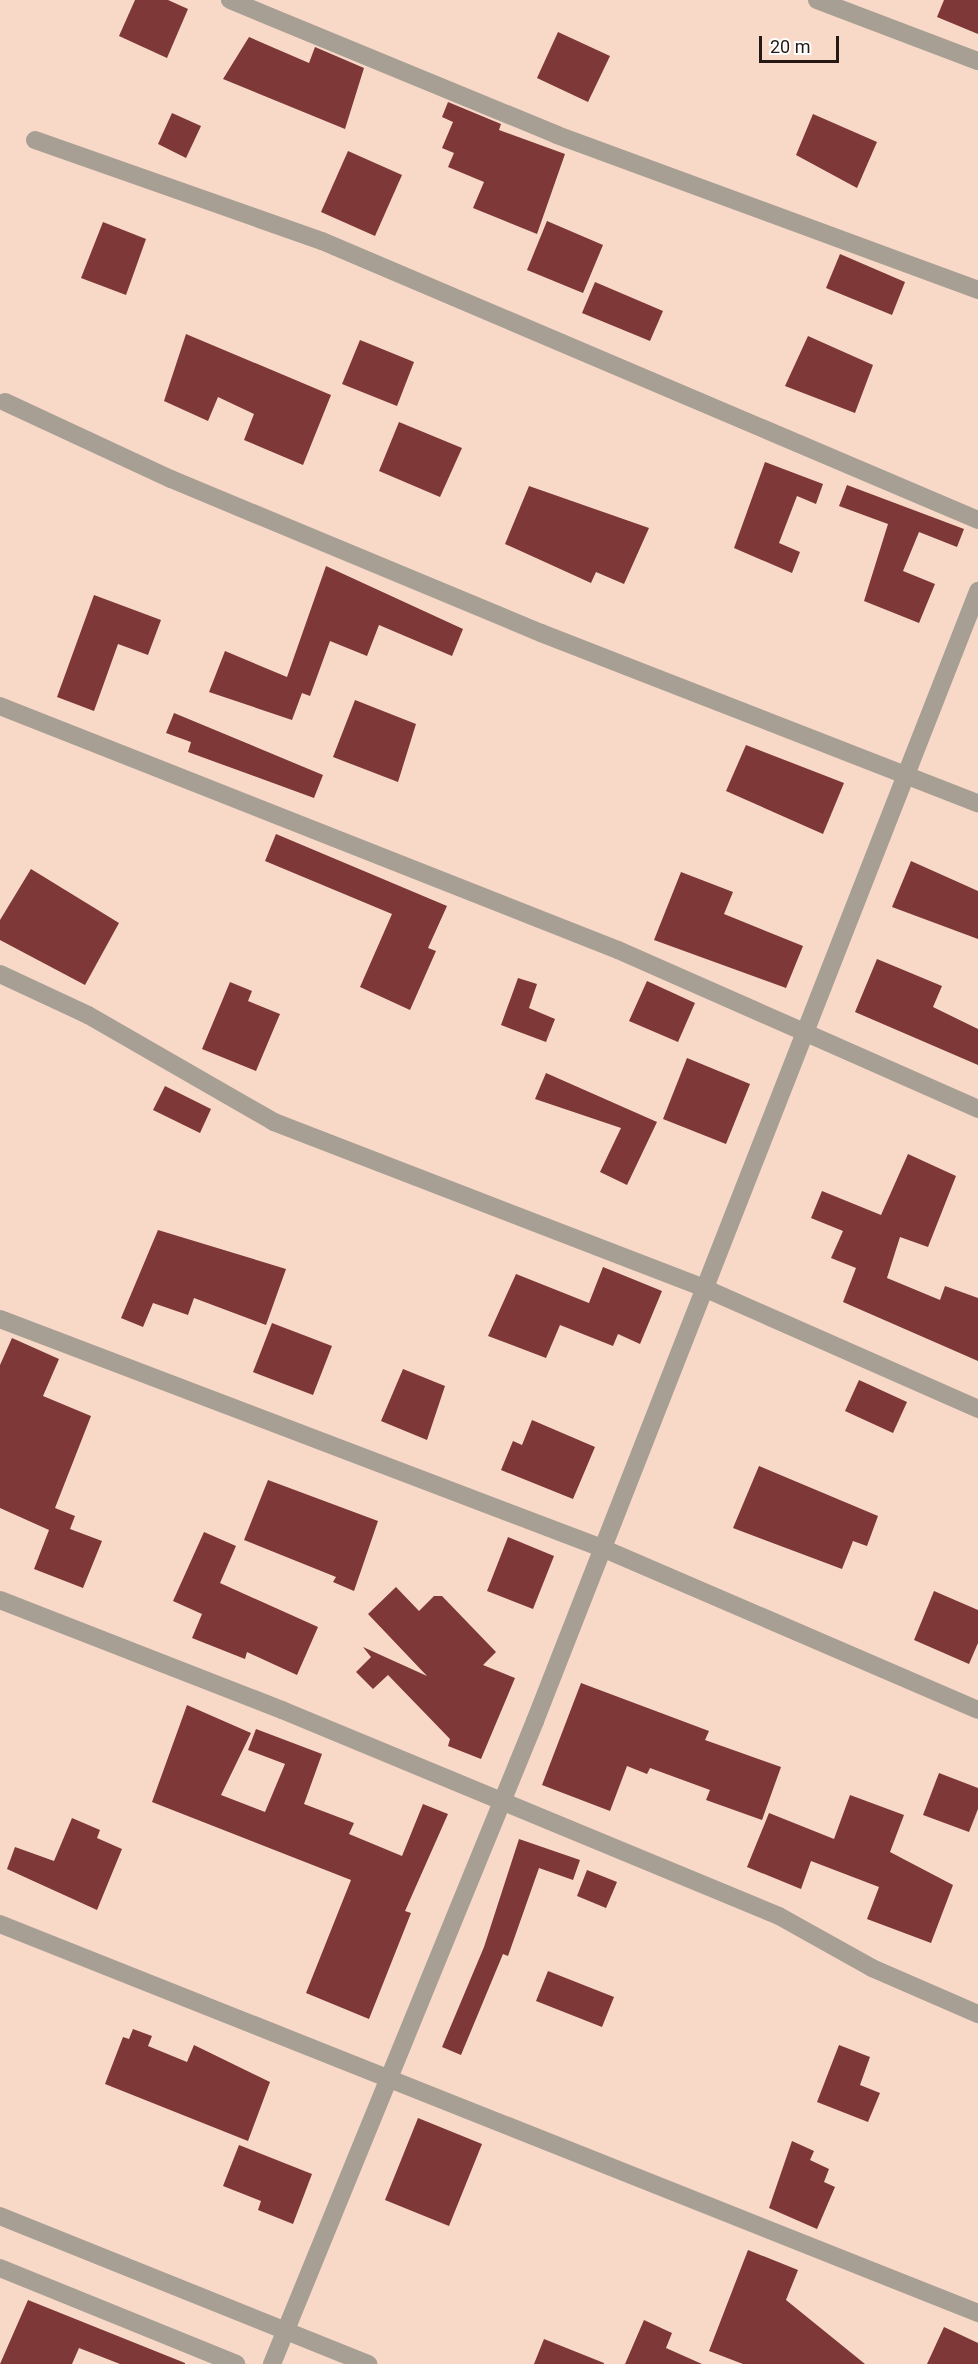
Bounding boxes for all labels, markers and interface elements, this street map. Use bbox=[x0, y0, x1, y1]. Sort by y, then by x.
scale bar bbox=[762, 24, 842, 62]
text: 20 m bbox=[770, 36, 810, 57]

